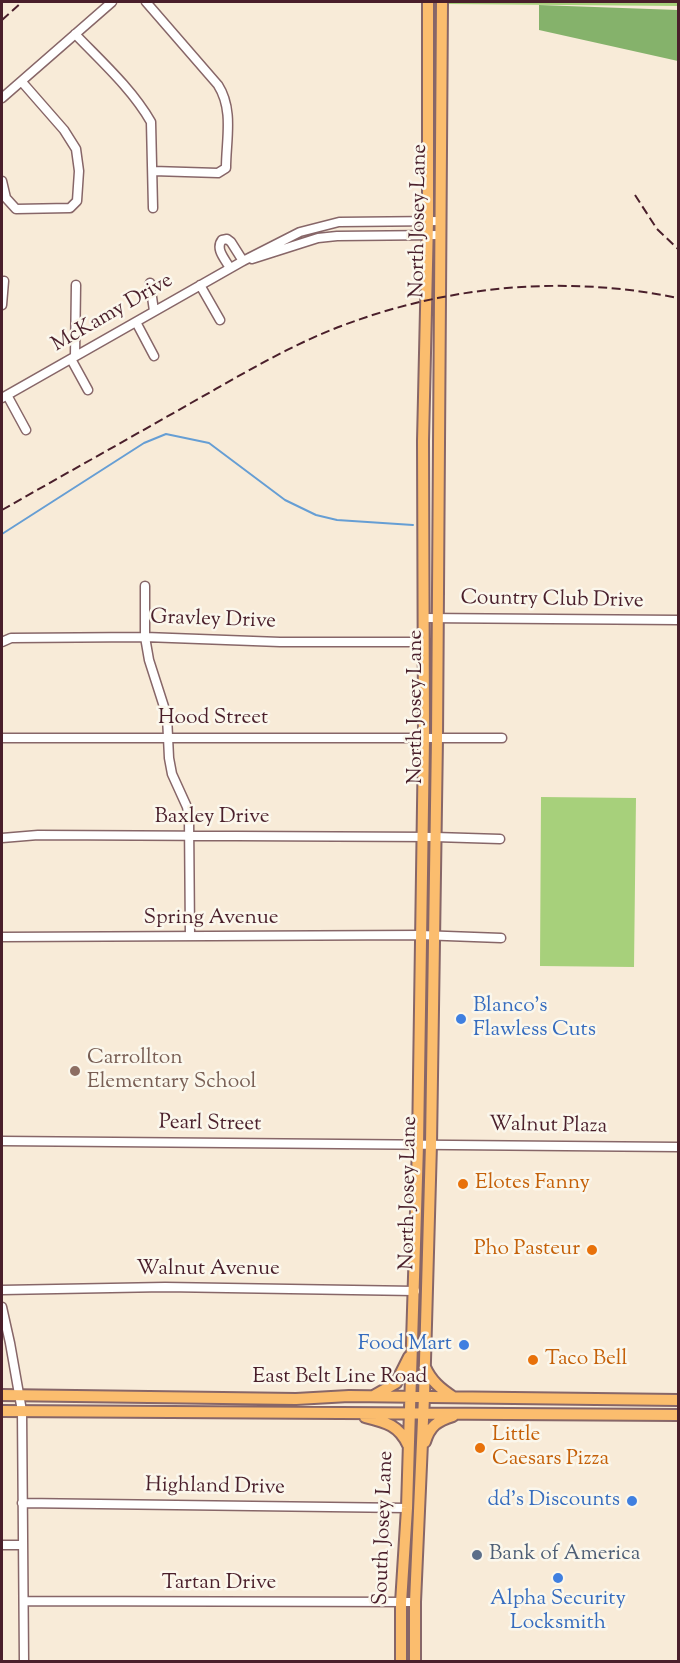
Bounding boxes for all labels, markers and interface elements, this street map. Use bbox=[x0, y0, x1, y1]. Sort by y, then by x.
street label: North Josey Lane bbox=[406, 144, 434, 298]
street label: McKamy Drive bbox=[48, 269, 178, 359]
street label: Country Club Drive bbox=[460, 587, 644, 615]
street label: Gravley Drive bbox=[150, 606, 276, 636]
street label: North Josey Lane bbox=[404, 630, 430, 784]
street label: Hood Street bbox=[158, 706, 268, 732]
street label: Baxley Drive bbox=[155, 805, 269, 831]
street label: Spring Avenue bbox=[143, 906, 279, 932]
place label: Blanco's Flawless Cuts bbox=[473, 994, 596, 1044]
marker: Blanco's Flawless Cuts bbox=[454, 1012, 468, 1026]
place label: Carrollton Elementary School bbox=[87, 1046, 256, 1096]
marker: Carrollton Elementary School bbox=[68, 1064, 82, 1078]
street label: Pearl Street bbox=[159, 1112, 261, 1138]
street label: Walnut Plaza bbox=[488, 1113, 608, 1141]
street label: North Josey Lane bbox=[396, 1116, 424, 1270]
place label: Elotes Fanny bbox=[475, 1171, 590, 1197]
marker: Elotes Fanny bbox=[456, 1177, 470, 1191]
place label: Pho Pasteur bbox=[474, 1237, 580, 1263]
marker: Pho Pasteur bbox=[585, 1243, 599, 1257]
street label: Walnut Avenue bbox=[136, 1257, 280, 1283]
place label: Food Mart bbox=[358, 1332, 452, 1358]
marker: Food Mart bbox=[457, 1338, 471, 1352]
place label: Taco Bell bbox=[545, 1347, 627, 1373]
marker: Taco Bell bbox=[526, 1353, 540, 1367]
street label: East Belt Line Road bbox=[253, 1365, 427, 1391]
place label: Little Caesars Pizza bbox=[492, 1423, 609, 1473]
marker: Little Caesars Pizza bbox=[473, 1441, 487, 1455]
street label: South Josey Lane bbox=[370, 1450, 400, 1606]
street label: Highland Drive bbox=[145, 1474, 285, 1502]
place label: dd's Discounts bbox=[487, 1488, 620, 1514]
marker: dd's Discounts bbox=[625, 1494, 639, 1508]
place label: Bank of America bbox=[489, 1542, 640, 1568]
marker: Bank of America bbox=[470, 1548, 484, 1562]
street label: Tartan Drive bbox=[162, 1571, 276, 1597]
marker: Alpha Security Locksmith bbox=[551, 1571, 565, 1585]
place label: Alpha Security Locksmith bbox=[490, 1587, 626, 1637]

